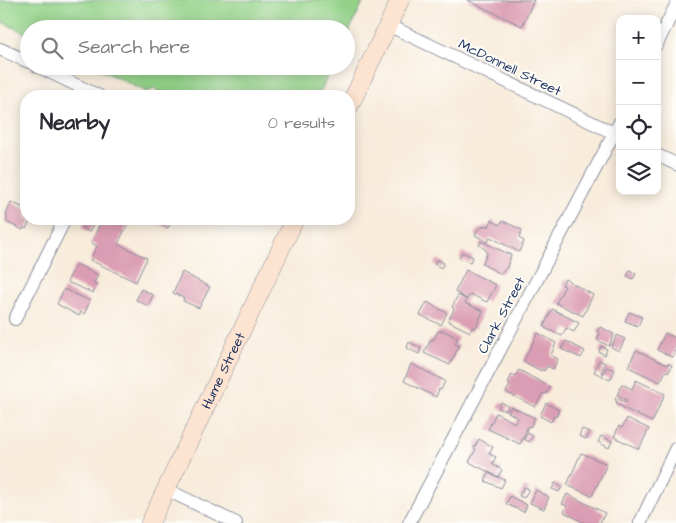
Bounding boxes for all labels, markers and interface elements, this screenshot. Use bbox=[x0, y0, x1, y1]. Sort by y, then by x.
map controls bbox=[616, 15, 661, 195]
button: + bbox=[616, 15, 661, 60]
search box bbox=[20, 20, 355, 75]
icon: search bbox=[38, 34, 66, 62]
text: Search here bbox=[78, 34, 190, 61]
street label: McDonnell Street bbox=[455, 34, 565, 102]
button: − bbox=[616, 60, 661, 105]
button: locate bbox=[616, 105, 661, 150]
text: Nearby bbox=[40, 108, 110, 137]
text: 0 results bbox=[268, 112, 335, 134]
button: layers bbox=[616, 150, 661, 195]
street label: Clark Street bbox=[473, 273, 531, 357]
street label: Hume Street bbox=[197, 329, 251, 413]

